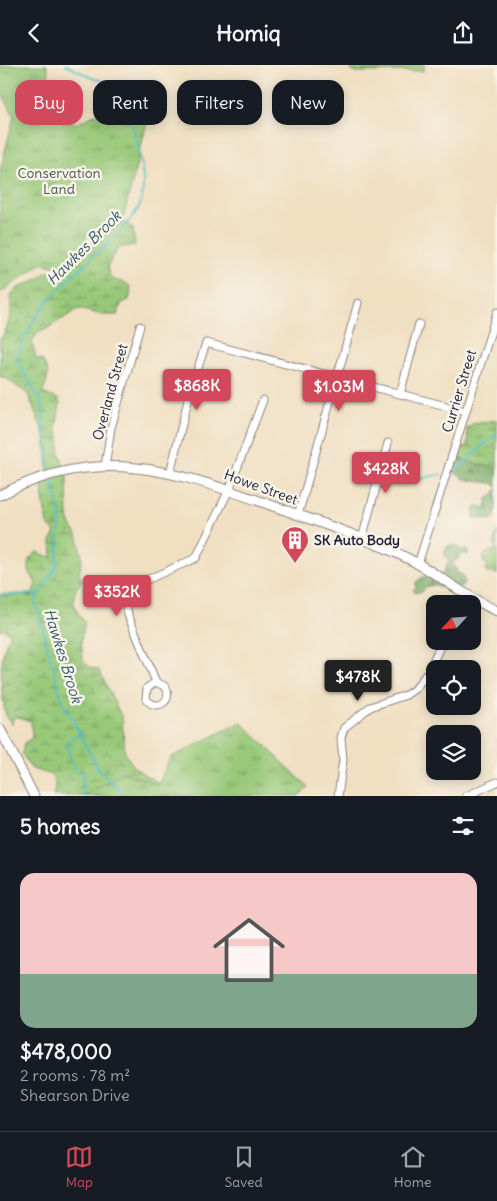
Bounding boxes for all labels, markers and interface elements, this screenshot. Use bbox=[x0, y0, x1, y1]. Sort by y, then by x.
icon: back bbox=[20, 19, 48, 47]
text: Homiq bbox=[216, 19, 281, 47]
icon: share bbox=[449, 19, 477, 47]
chip: Buy bbox=[15, 80, 83, 125]
chip: Rent bbox=[93, 80, 167, 125]
chip: Filters bbox=[177, 80, 262, 125]
chip: New bbox=[272, 80, 344, 125]
park label: Conservation Land bbox=[17, 164, 101, 198]
water label: Hawkes Brook bbox=[42, 206, 126, 289]
street label: Overland Street bbox=[88, 342, 132, 442]
street label: Currier Street bbox=[438, 347, 480, 435]
pin: $868K bbox=[162, 369, 232, 411]
pin: $1.03M bbox=[298, 369, 380, 412]
text: $868K bbox=[174, 375, 220, 395]
text: $1.03M bbox=[314, 376, 364, 396]
pin: $428K bbox=[351, 451, 421, 494]
text: $428K bbox=[363, 458, 409, 478]
street label: Howe Street bbox=[222, 465, 301, 509]
building icon: SK Auto Body bbox=[280, 525, 310, 564]
place label: SK Auto Body bbox=[314, 531, 400, 549]
pin: $352K bbox=[82, 575, 152, 617]
text: $352K bbox=[94, 581, 140, 601]
north arrow bbox=[426, 595, 481, 650]
map controls bbox=[426, 595, 481, 780]
water label: Hawkes Brook bbox=[40, 606, 87, 707]
pin: $478K bbox=[323, 659, 393, 702]
button: locate bbox=[426, 660, 481, 715]
text: $478K bbox=[336, 666, 380, 686]
button: layers bbox=[426, 725, 481, 780]
icon: filters bbox=[449, 812, 477, 840]
text: 5 homes bbox=[20, 813, 100, 840]
icon: home bbox=[204, 905, 294, 995]
text: $478,000 bbox=[20, 1038, 112, 1065]
text: 2 rooms · 78 m² bbox=[20, 1065, 130, 1085]
text: Shearson Drive bbox=[20, 1085, 130, 1105]
tab: Map bbox=[65, 1143, 93, 1191]
tab: Saved bbox=[224, 1143, 263, 1191]
tab: Home bbox=[394, 1143, 431, 1191]

